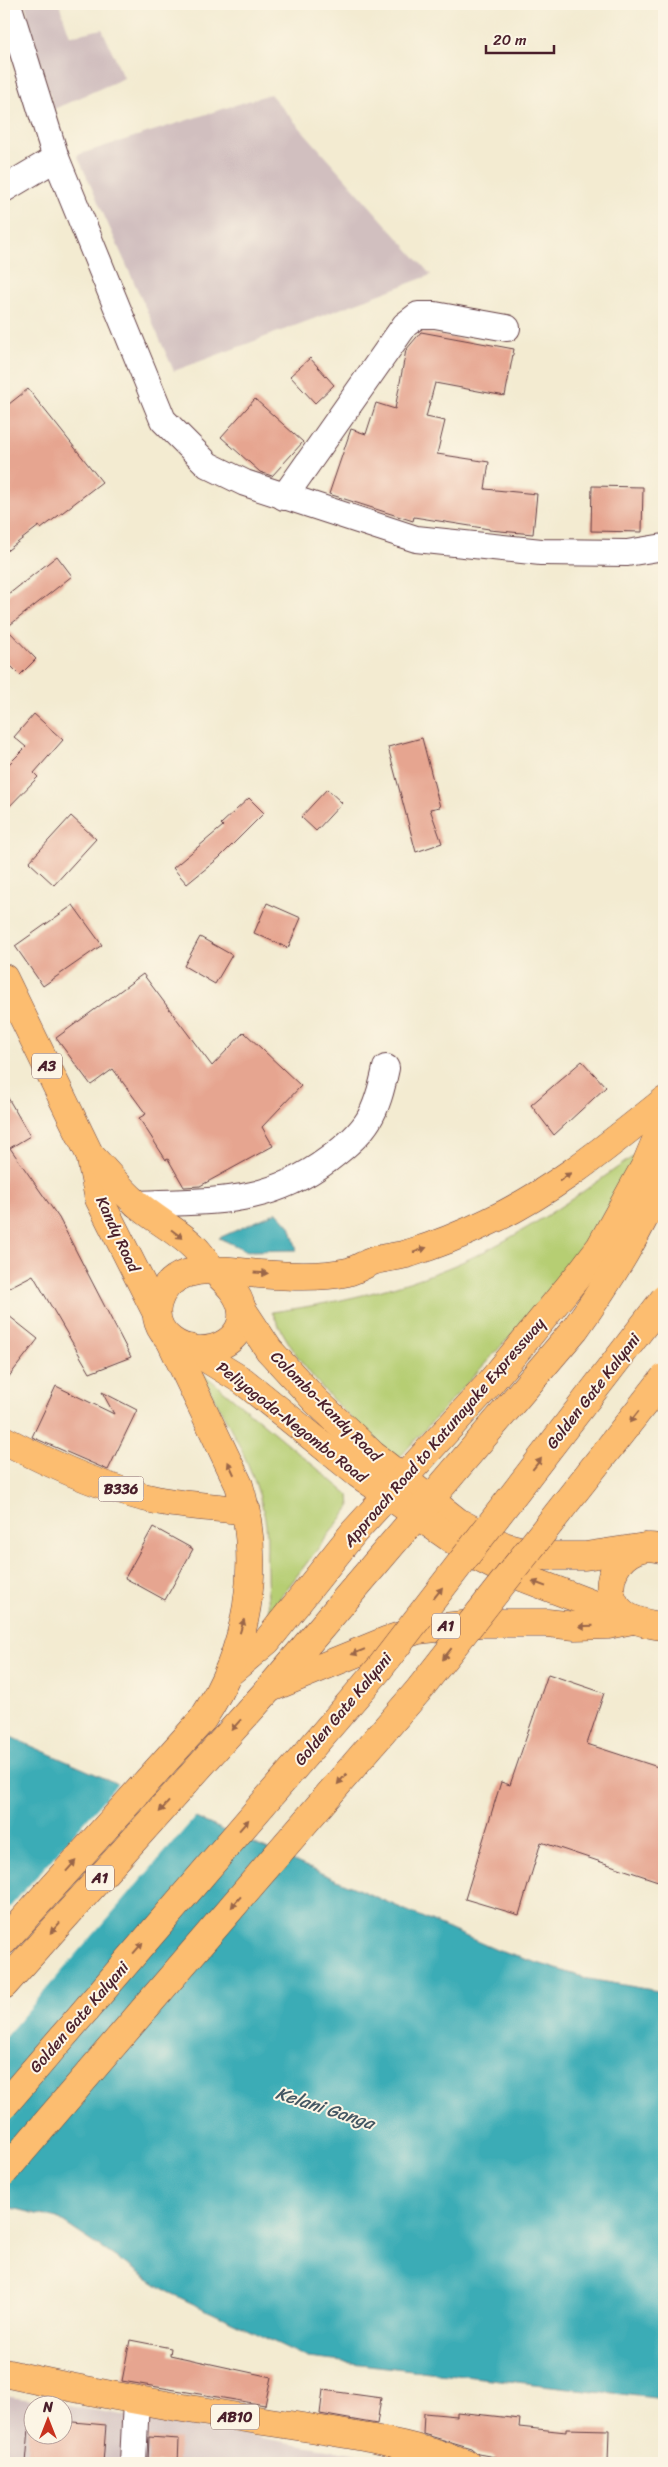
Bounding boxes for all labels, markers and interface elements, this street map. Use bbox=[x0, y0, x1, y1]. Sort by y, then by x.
scale bar bbox=[486, 22, 553, 54]
text: 20 m bbox=[493, 27, 527, 53]
road number: A3 bbox=[32, 1054, 62, 1078]
one-way arrow bbox=[558, 1172, 572, 1182]
street label: Kandy Road bbox=[88, 1191, 149, 1278]
one-way arrow bbox=[170, 1229, 183, 1240]
one-way arrow bbox=[413, 1245, 428, 1253]
one-way arrow bbox=[254, 1270, 270, 1278]
street label: Approach Road to Katunayake Expressway bbox=[335, 1310, 553, 1554]
street label: Golden Gate Kalyani bbox=[538, 1326, 648, 1456]
street label: Colombo-Kandy Road bbox=[263, 1343, 390, 1470]
street label: Peliyagoda-Negombo Road bbox=[210, 1353, 375, 1492]
one-way arrow bbox=[629, 1410, 640, 1423]
one-way arrow bbox=[531, 1458, 542, 1471]
one-way arrow bbox=[226, 1461, 234, 1475]
road number: B336 bbox=[98, 1476, 144, 1502]
one-way arrow bbox=[531, 1580, 546, 1588]
one-way arrow bbox=[432, 1587, 443, 1600]
road number: A1 bbox=[432, 1614, 460, 1638]
one-way arrow bbox=[239, 1618, 246, 1633]
one-way arrow bbox=[577, 1622, 593, 1630]
street label: Golden Gate Kalyani bbox=[287, 1645, 400, 1772]
one-way arrow bbox=[442, 1647, 452, 1661]
one-way arrow bbox=[351, 1649, 365, 1657]
one-way arrow bbox=[231, 1719, 242, 1732]
one-way arrow bbox=[337, 1772, 348, 1785]
one-way arrow bbox=[158, 1800, 169, 1813]
one-way arrow bbox=[238, 1820, 250, 1832]
one-way arrow bbox=[65, 1860, 77, 1872]
road number: A1 bbox=[86, 1866, 114, 1890]
one-way arrow bbox=[231, 1895, 242, 1908]
one-way arrow bbox=[49, 1921, 61, 1933]
one-way arrow bbox=[133, 1942, 144, 1955]
street label: Golden Gate Kalyani bbox=[22, 1954, 137, 2080]
water label: Kelani Ganga bbox=[272, 2077, 380, 2140]
north arrow bbox=[22, 2394, 72, 2444]
text: N bbox=[42, 2395, 53, 2420]
road number: AB10 bbox=[211, 2404, 259, 2430]

